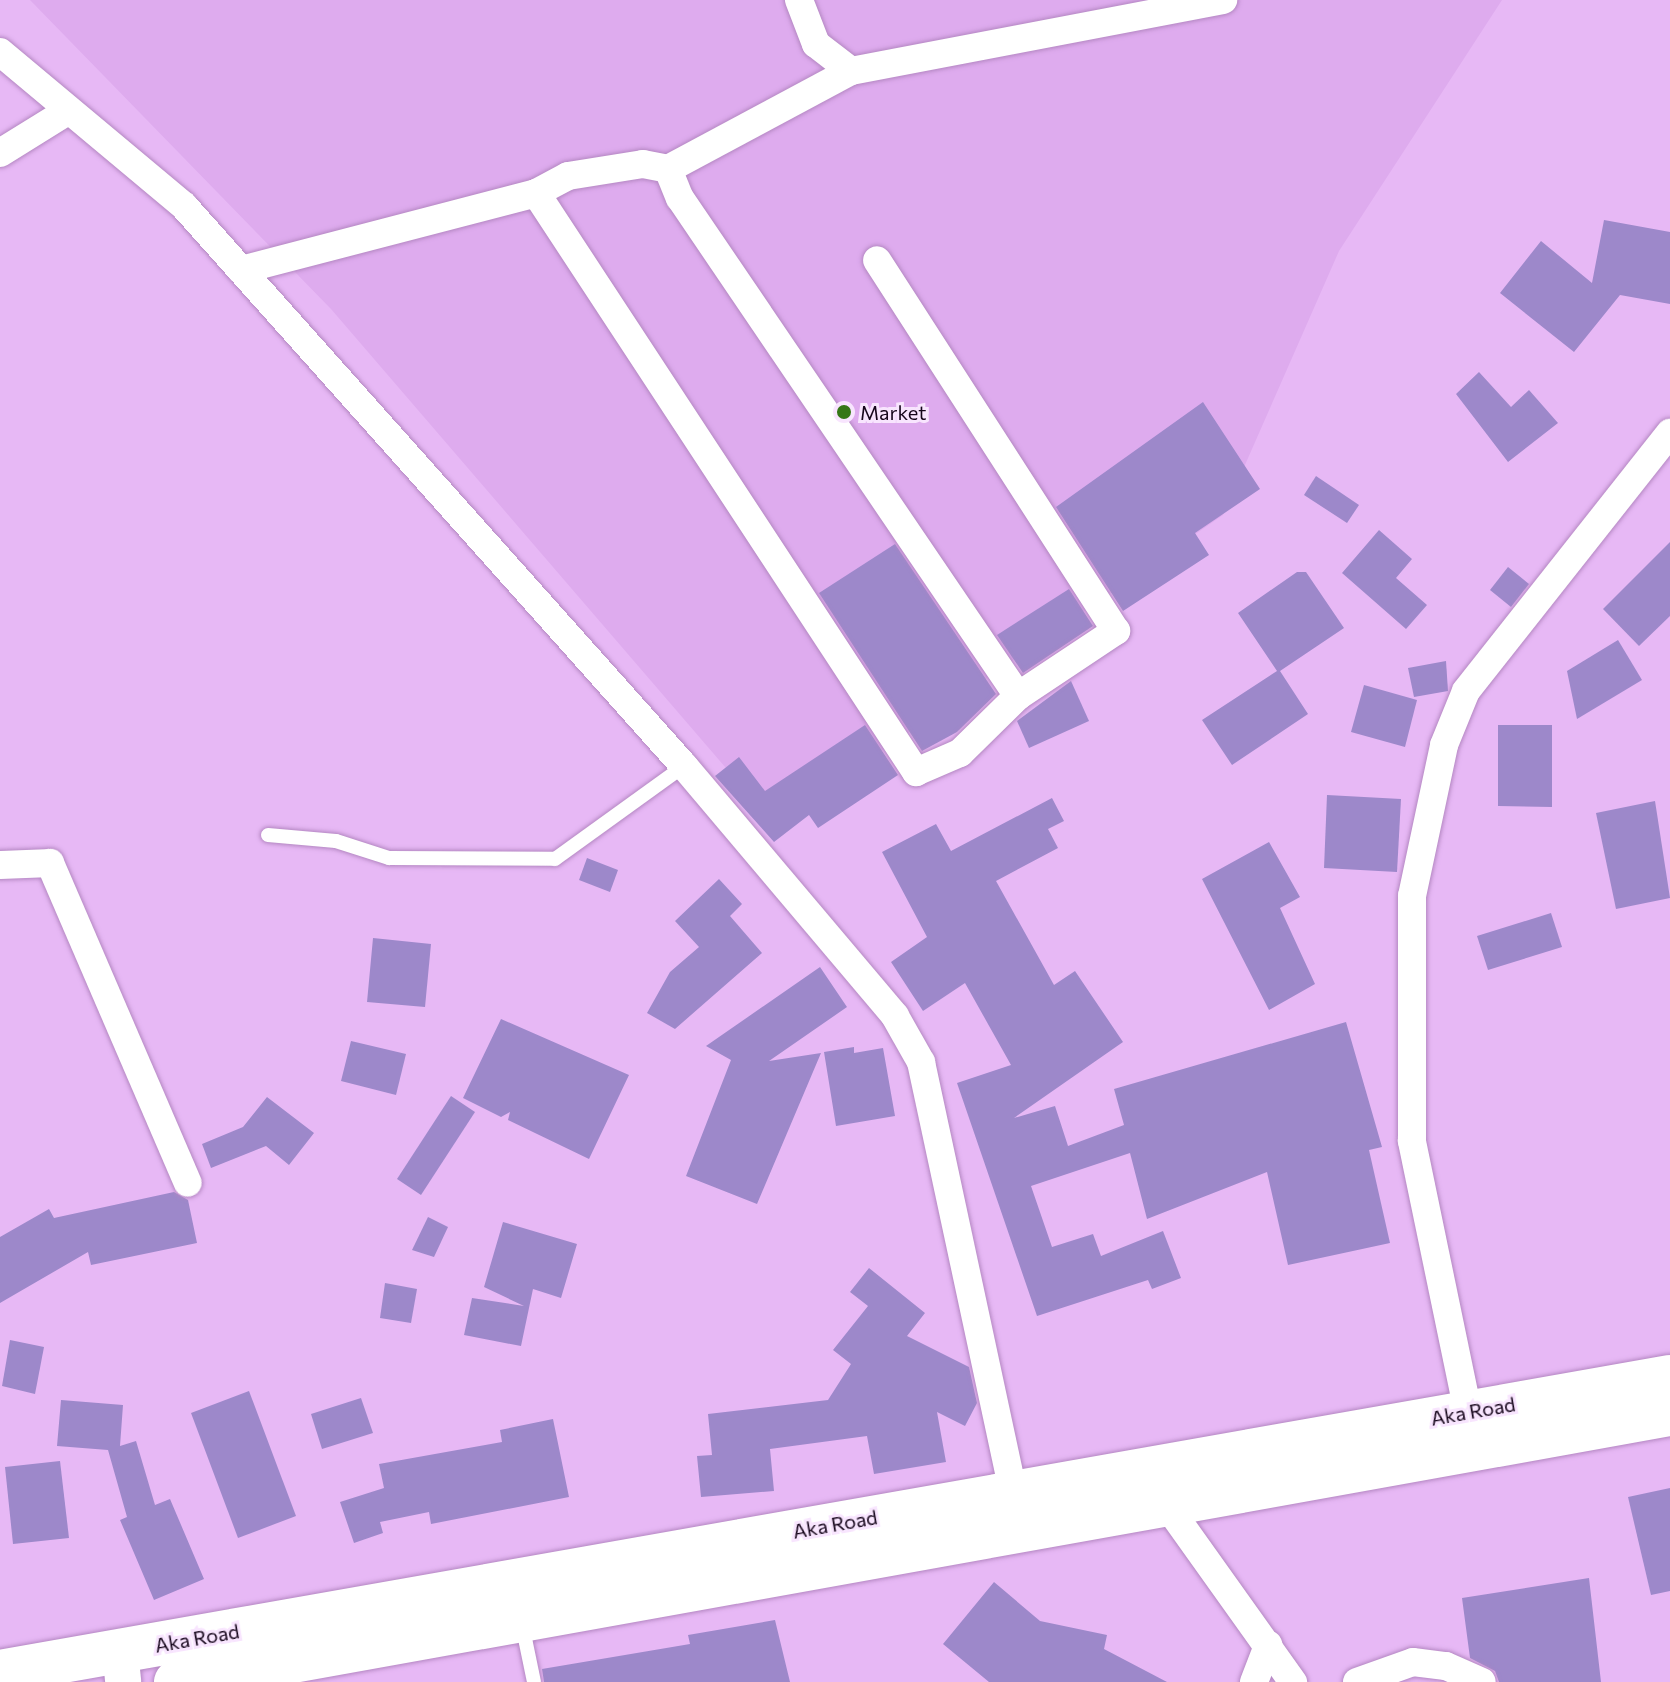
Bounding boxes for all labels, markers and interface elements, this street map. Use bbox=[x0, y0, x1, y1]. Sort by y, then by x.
place label: Market bbox=[860, 400, 926, 424]
marker: Market bbox=[835, 403, 853, 421]
street label: Aka Road bbox=[1429, 1392, 1517, 1430]
street label: Aka Road bbox=[791, 1505, 879, 1543]
street label: Aka Road bbox=[153, 1619, 241, 1657]

